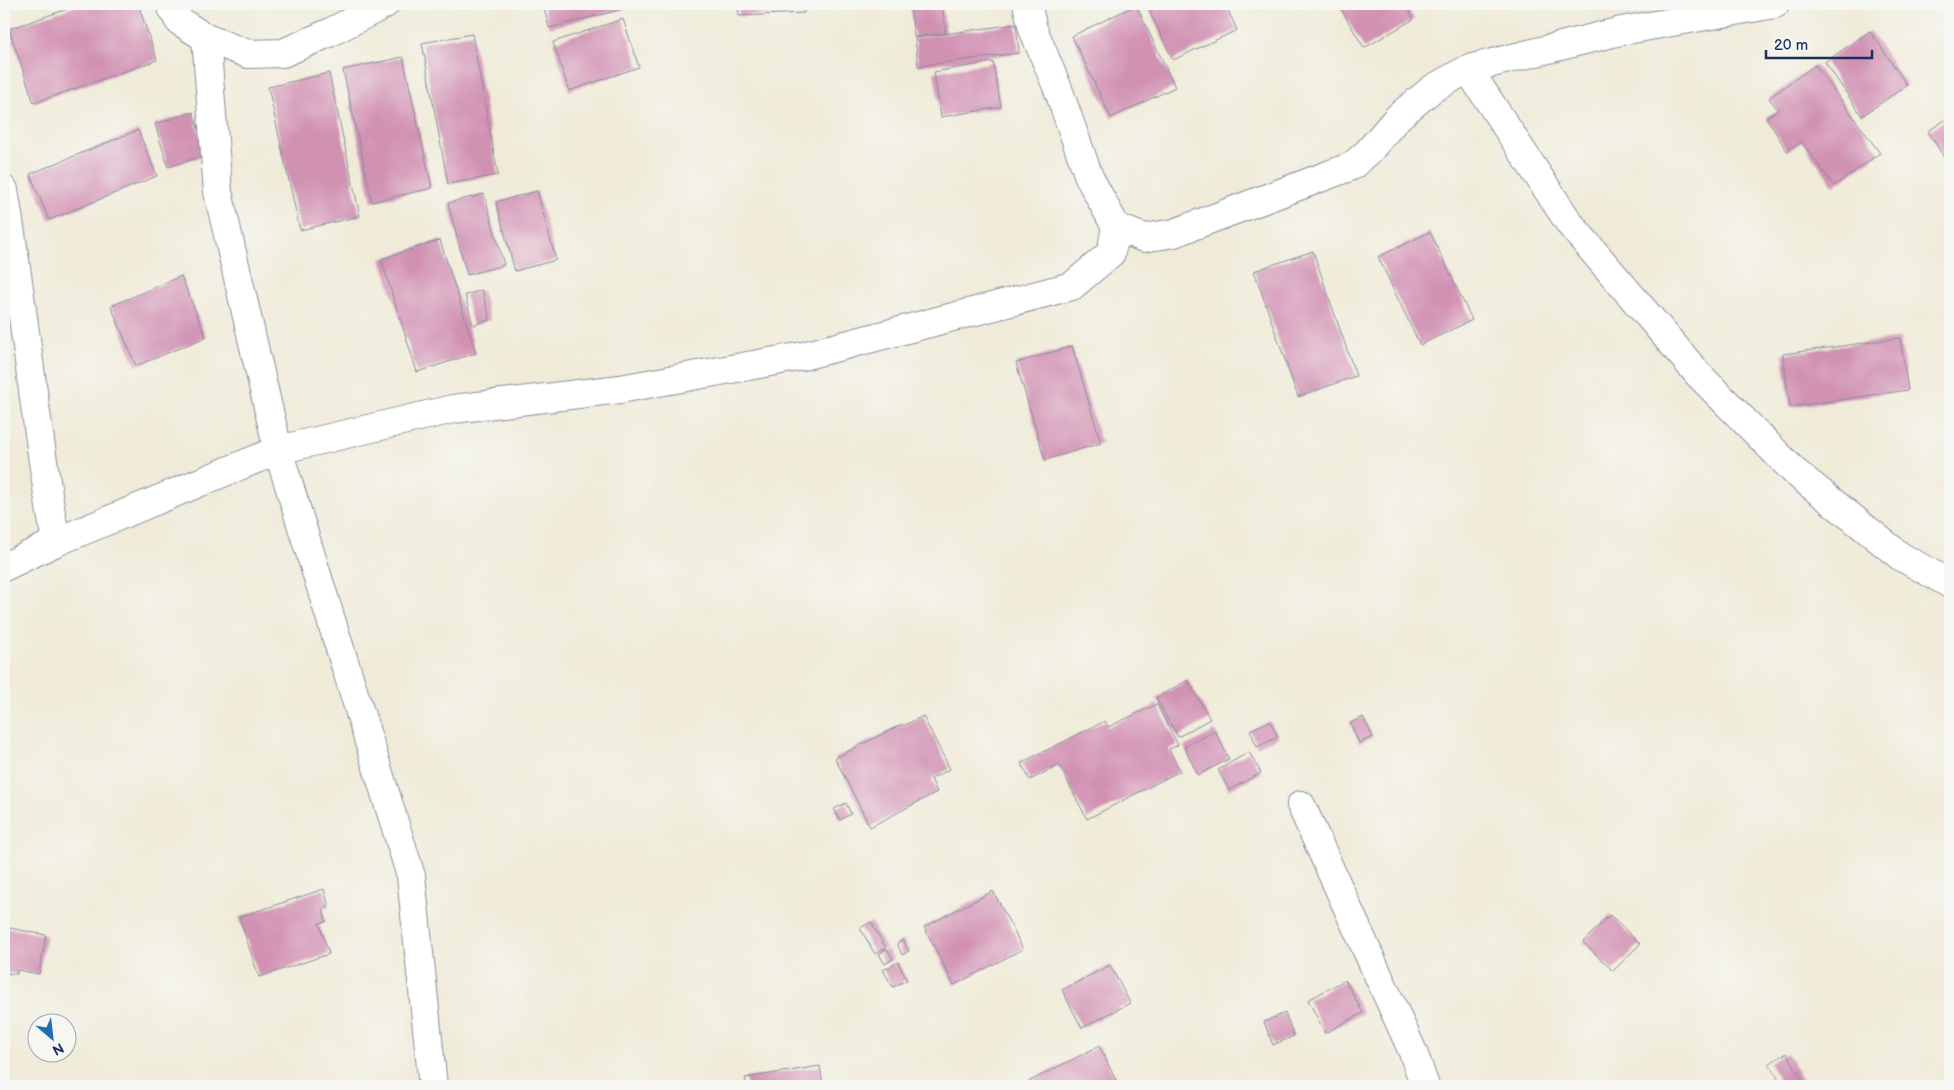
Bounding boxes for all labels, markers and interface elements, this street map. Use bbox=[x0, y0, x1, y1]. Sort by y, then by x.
scale bar bbox=[1766, 28, 1873, 60]
text: 20 m bbox=[1774, 36, 1808, 55]
north arrow bbox=[28, 1012, 78, 1062]
text: N bbox=[49, 1039, 67, 1059]

